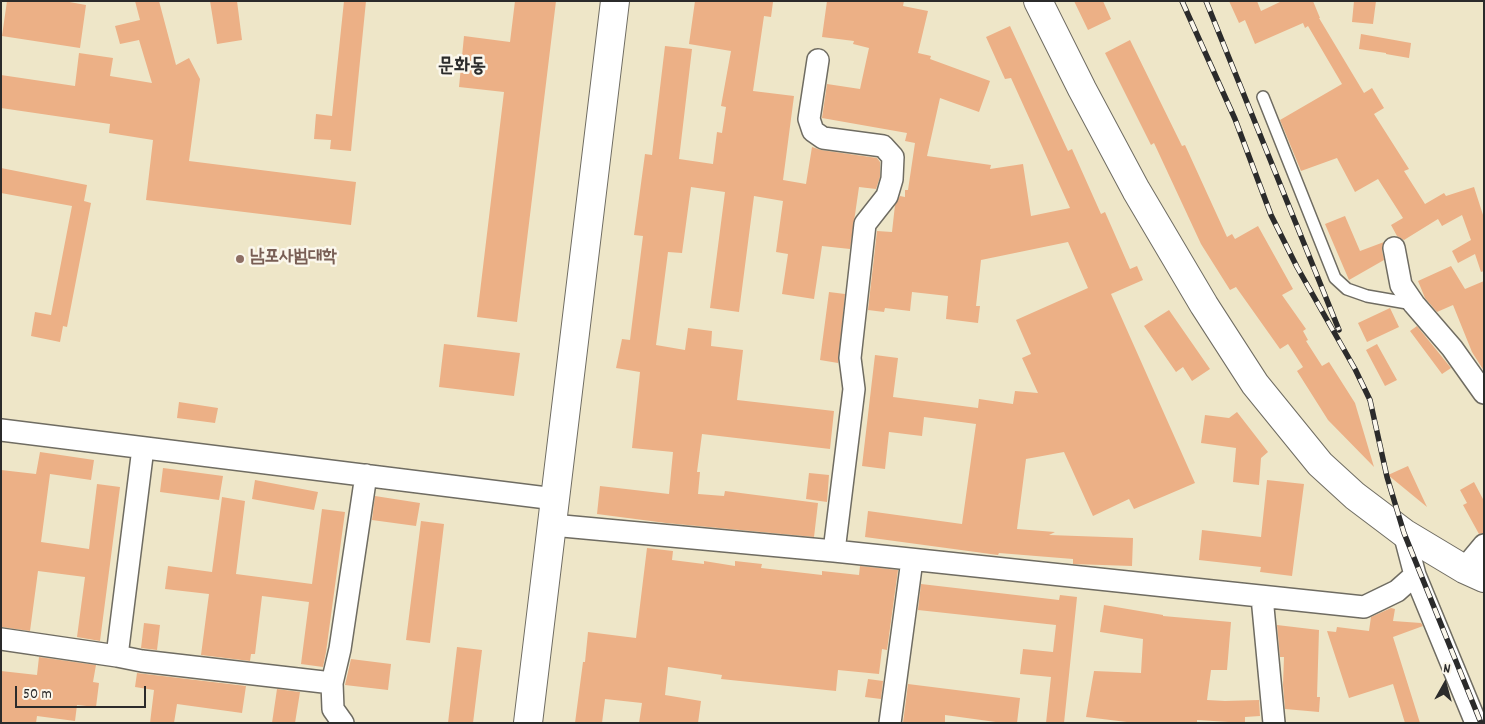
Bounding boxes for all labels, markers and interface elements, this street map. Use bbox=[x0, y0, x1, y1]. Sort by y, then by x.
district label: 문화동 bbox=[438, 56, 486, 80]
place label: 남포사범대학 bbox=[250, 248, 337, 270]
marker: 남포사범대학 bbox=[234, 253, 246, 265]
north arrow bbox=[1420, 659, 1470, 709]
text: N bbox=[1442, 659, 1451, 679]
scale bar bbox=[18, 676, 149, 708]
text: 50 m bbox=[23, 684, 52, 706]

